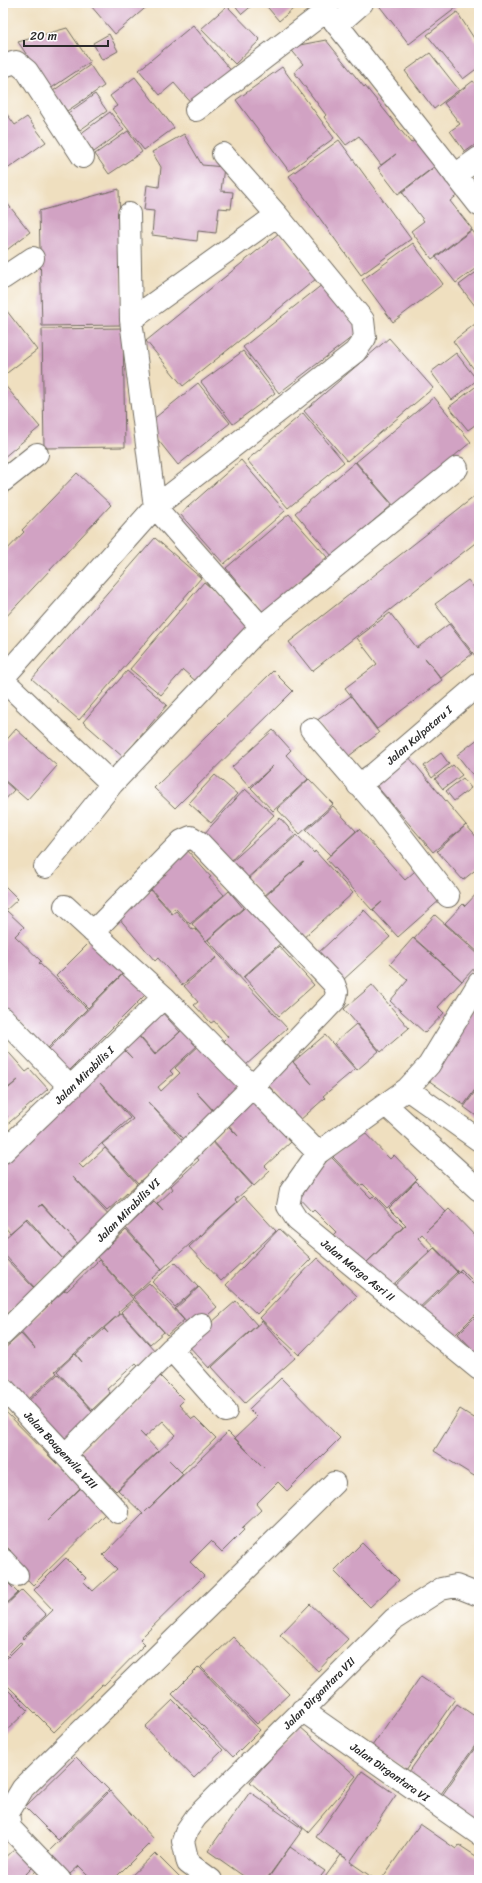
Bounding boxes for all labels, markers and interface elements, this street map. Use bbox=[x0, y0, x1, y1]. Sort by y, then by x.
scale bar bbox=[24, 22, 108, 48]
text: 20 m bbox=[30, 25, 57, 47]
street label: Jalan Kalpataru I bbox=[381, 701, 457, 770]
street label: Jalan Mirabilis I bbox=[49, 1041, 119, 1110]
street label: Jalan Mirabilis VI bbox=[91, 1173, 165, 1248]
street label: Jalan Marga Asri II bbox=[316, 1234, 399, 1307]
street label: Jalan Bougenvile VIII bbox=[19, 1406, 102, 1494]
street label: Jalan Dirgantara VII bbox=[278, 1652, 361, 1735]
street label: Jalan Dirgantara VI bbox=[345, 1737, 434, 1807]

